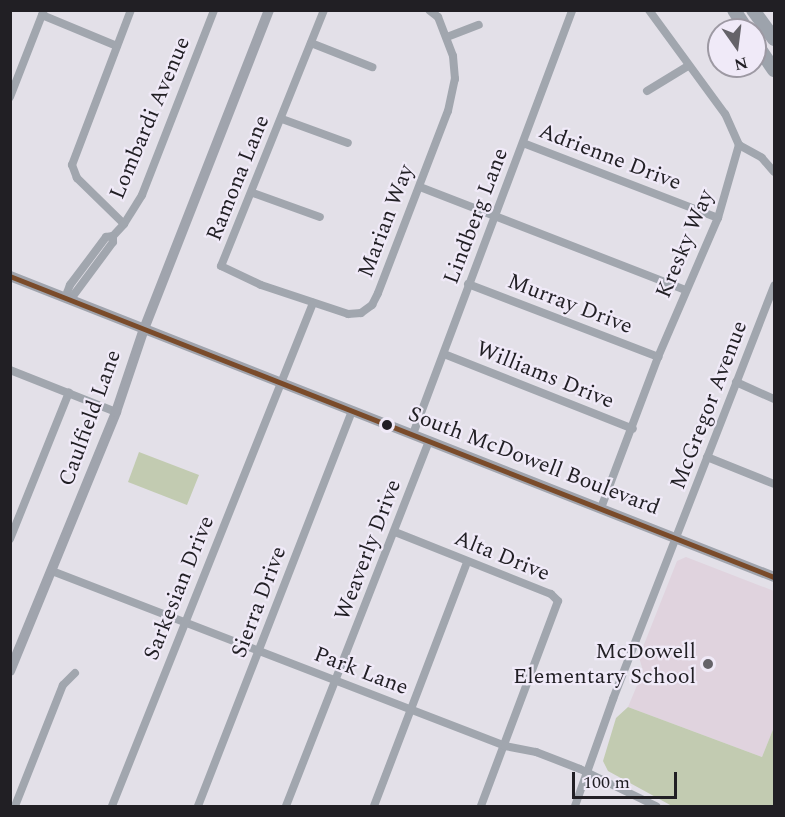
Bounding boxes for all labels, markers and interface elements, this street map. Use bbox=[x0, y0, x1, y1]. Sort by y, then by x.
north arrow bbox=[707, 18, 767, 78]
street label: Lombardi Avenue bbox=[104, 33, 196, 203]
text: N bbox=[732, 50, 750, 77]
street label: Ramona Lane bbox=[201, 111, 275, 245]
street label: Adrienne Drive bbox=[535, 118, 685, 196]
street label: Lindberg Lane bbox=[438, 144, 514, 288]
street label: Marian Way bbox=[352, 161, 420, 281]
street label: Kresky Way bbox=[650, 186, 720, 302]
street label: Murray Drive bbox=[504, 268, 636, 340]
street label: McGregor Avenue bbox=[665, 317, 753, 493]
street label: Williams Drive bbox=[472, 335, 618, 415]
street label: Caulfield Lane bbox=[53, 346, 127, 490]
street label: South McDowell Boulevard bbox=[405, 401, 663, 521]
unlabelled marker bbox=[381, 419, 393, 431]
street label: Weaverly Drive bbox=[329, 476, 407, 624]
street label: Sarkesian Drive bbox=[138, 512, 220, 664]
street label: Alta Drive bbox=[450, 525, 554, 587]
street label: Sierra Drive bbox=[226, 543, 292, 661]
place label: McDowell Elementary School bbox=[513, 638, 696, 690]
street label: Park Lane bbox=[310, 641, 412, 701]
marker: McDowell Elementary School bbox=[701, 657, 715, 671]
scale bar bbox=[575, 760, 680, 798]
text: 100 m bbox=[583, 769, 630, 796]

